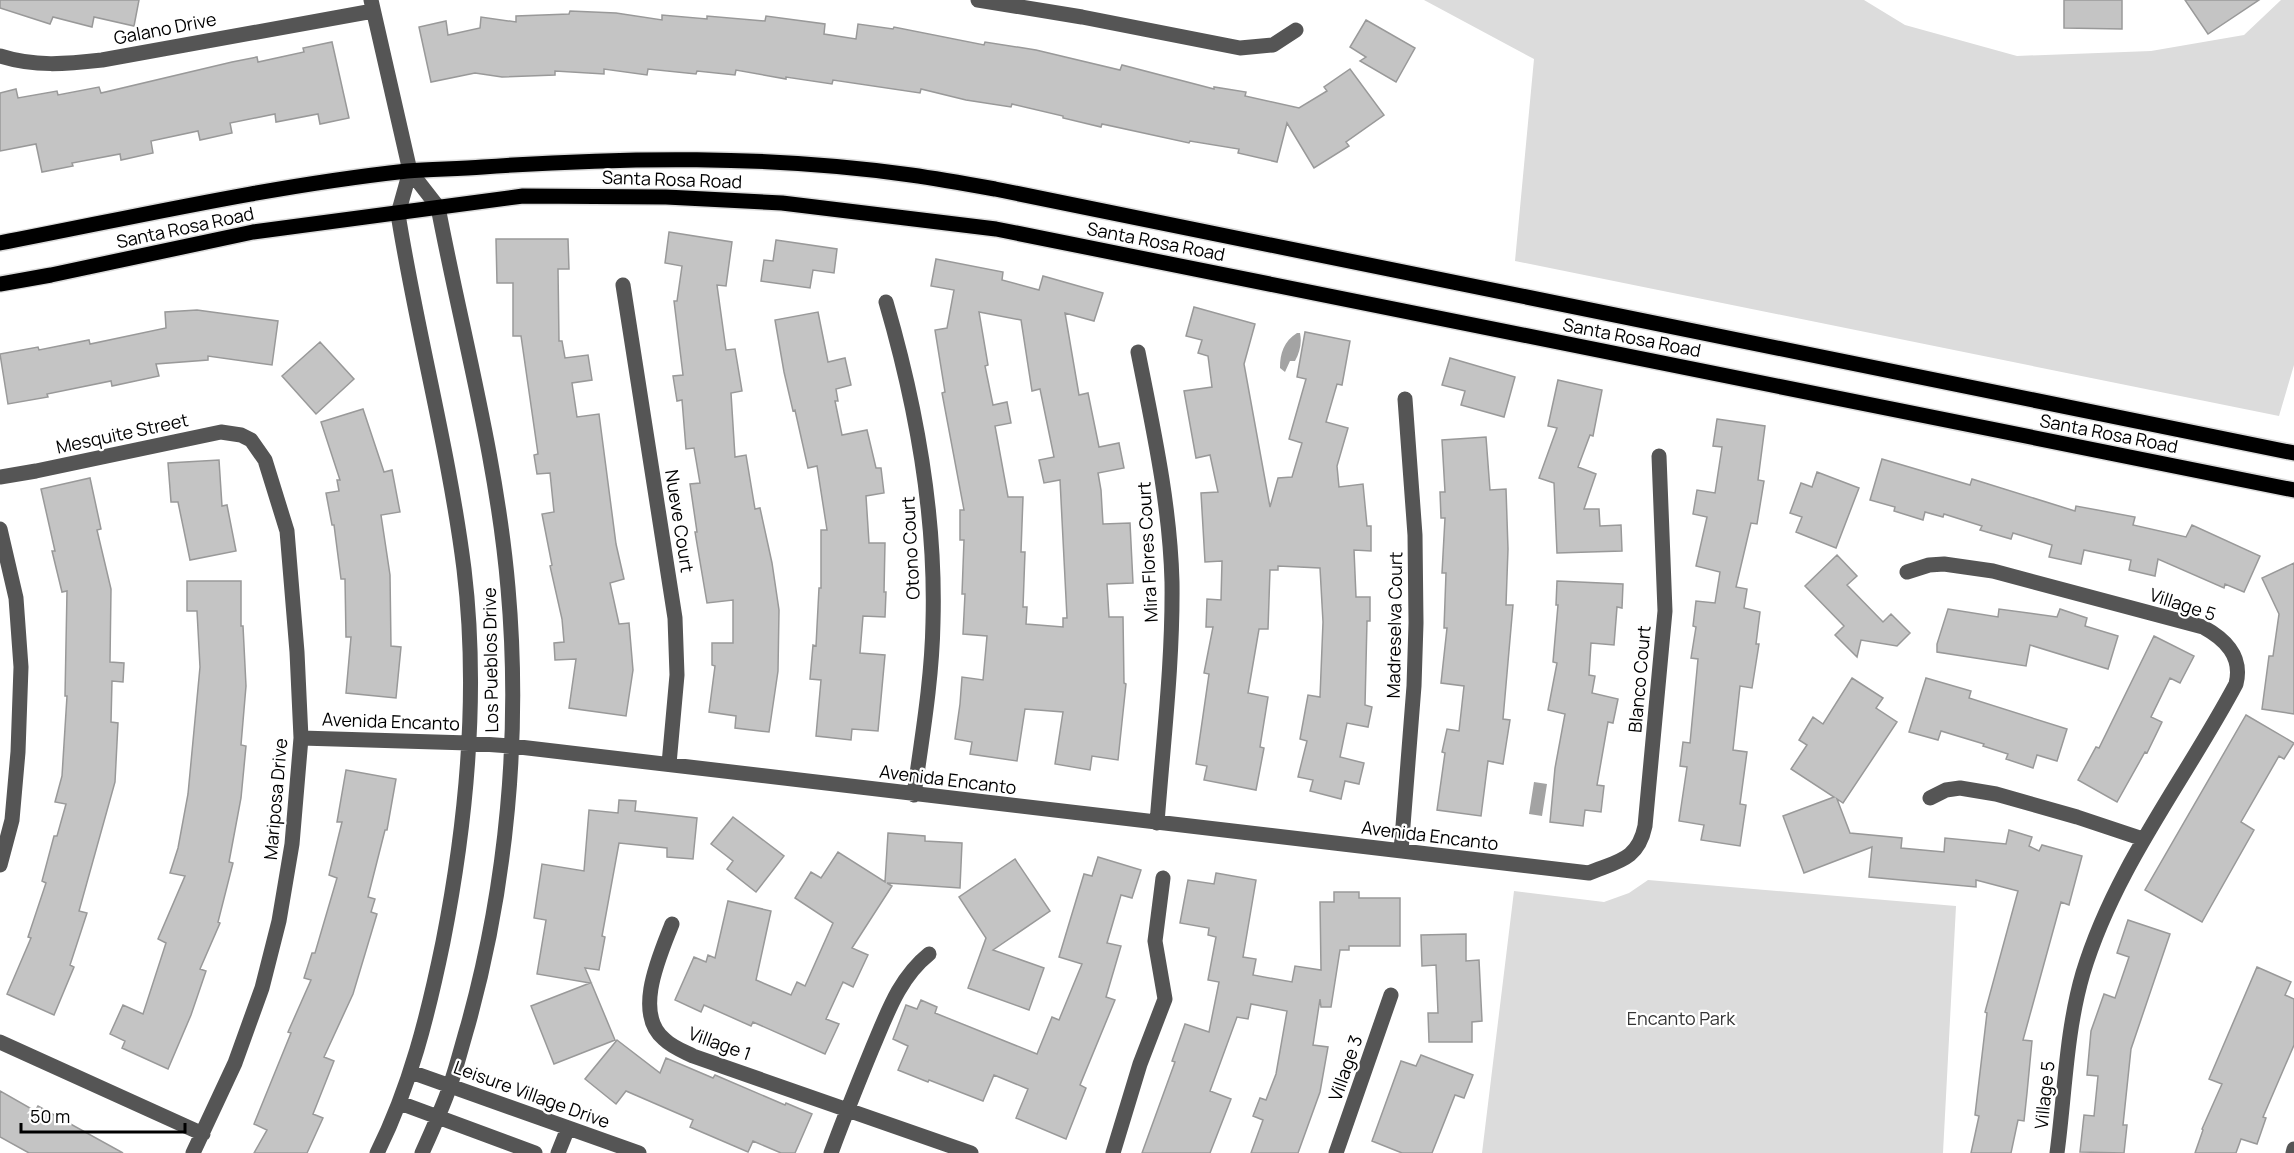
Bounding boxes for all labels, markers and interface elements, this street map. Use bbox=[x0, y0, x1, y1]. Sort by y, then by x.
street label: Galano Drive bbox=[112, 6, 218, 50]
street label: Santa Rosa Road bbox=[602, 165, 742, 193]
street label: Santa Rosa Road bbox=[114, 201, 256, 253]
street label: Santa Rosa Road bbox=[1085, 216, 1227, 266]
street label: Santa Rosa Road bbox=[1561, 312, 1703, 362]
street label: Mesquite Street bbox=[54, 407, 190, 459]
street label: Santa Rosa Road bbox=[2038, 408, 2180, 458]
street label: Nueve Court bbox=[660, 468, 700, 574]
street label: Mira Flores Court bbox=[1131, 481, 1163, 623]
street label: Otono Court bbox=[895, 496, 925, 600]
street label: Madreselva Court bbox=[1381, 551, 1407, 699]
street label: Village 5 bbox=[2147, 582, 2219, 626]
street label: Los Pueblos Drive bbox=[477, 587, 503, 733]
street label: Blanco Court bbox=[1622, 624, 1656, 734]
street label: Avenida Encanto bbox=[322, 707, 460, 735]
street label: Mariposa Drive bbox=[258, 737, 292, 861]
street label: Avenida Encanto bbox=[878, 759, 1018, 799]
street label: Avenida Encanto bbox=[1360, 815, 1500, 855]
park label: Encanto Park bbox=[1627, 1006, 1736, 1030]
street label: Village 1 bbox=[685, 1021, 755, 1065]
street label: Village 3 bbox=[1323, 1032, 1367, 1104]
street label: Leisure Village Drive bbox=[451, 1055, 613, 1133]
street label: Village 5 bbox=[2028, 1060, 2060, 1130]
scale bar bbox=[21, 1096, 184, 1134]
text: 50 m bbox=[30, 1104, 70, 1128]

